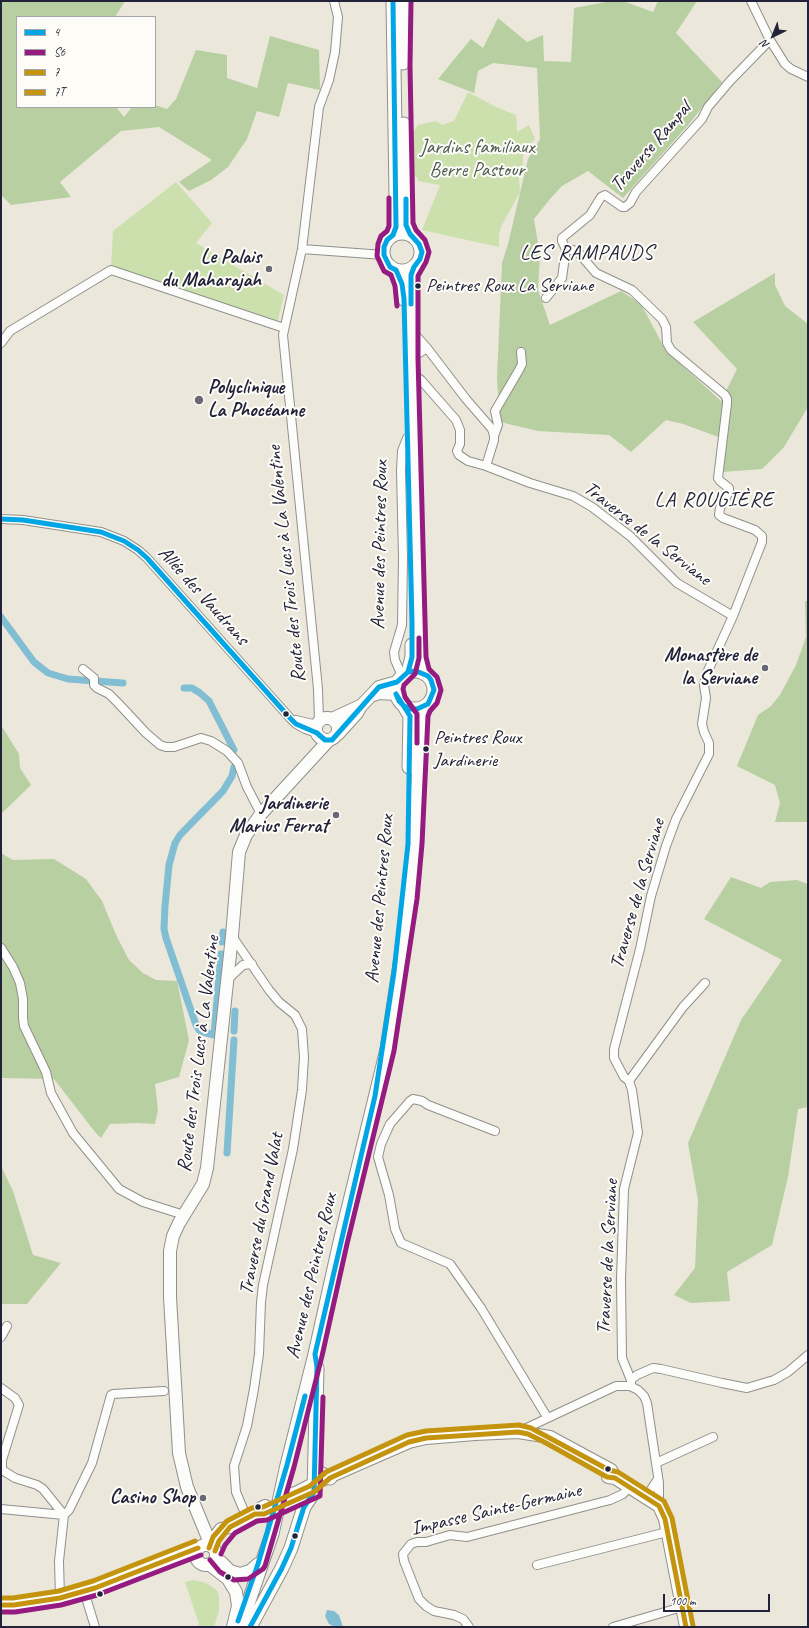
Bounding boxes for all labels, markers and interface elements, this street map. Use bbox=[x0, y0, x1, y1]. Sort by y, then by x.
legend bbox=[16, 16, 156, 108]
north arrow bbox=[753, 16, 793, 56]
text: 4 bbox=[54, 24, 59, 40]
text: N bbox=[758, 37, 772, 52]
text: S6 bbox=[54, 44, 65, 60]
text: 7 bbox=[54, 64, 59, 80]
text: 7T bbox=[54, 84, 65, 100]
street label: Traverse Rampal bbox=[605, 97, 697, 197]
park label: Jardins familiaux Berre Pastour bbox=[420, 136, 534, 183]
district label: LES RAMPAUDS bbox=[520, 240, 654, 266]
place label: Le Palais du Maharajah bbox=[162, 246, 261, 293]
marker: Le Palais du Maharajah bbox=[264, 264, 274, 274]
place label: Peintres Roux La Serviane bbox=[426, 275, 593, 297]
marker: Peintres Roux La Serviane bbox=[413, 281, 423, 291]
place label: Polyclinique La Phocéanne bbox=[208, 376, 304, 423]
marker: Polyclinique La Phocéanne bbox=[193, 394, 205, 406]
street label: Route des Trois Lucs à La Valentine bbox=[263, 444, 311, 684]
street label: Avenue des Peintres Roux bbox=[367, 460, 393, 630]
street label: Traverse de la Serviane bbox=[578, 477, 716, 591]
district label: LA ROUGIÈRE bbox=[654, 487, 774, 513]
street label: Allée des Vaudrans bbox=[152, 542, 254, 650]
place label: Monastère de la Serviane bbox=[664, 644, 757, 691]
marker: Monastère de la Serviane bbox=[760, 663, 770, 673]
unlabelled marker bbox=[281, 709, 291, 719]
place label: Peintres Roux Jardinerie bbox=[434, 727, 521, 771]
marker: Peintres Roux Jardinerie bbox=[421, 744, 431, 754]
place label: Jardinerie Marius Ferrat bbox=[229, 792, 328, 839]
marker: Jardinerie Marius Ferrat bbox=[331, 810, 341, 820]
street label: Avenue des Peintres Roux bbox=[361, 814, 399, 984]
street label: Traverse de la Serviane bbox=[605, 816, 671, 972]
street label: Route des Trois Lucs à La Valentine bbox=[173, 934, 225, 1174]
street label: Traverse du Grand Valat bbox=[235, 1131, 289, 1297]
street label: Traverse de la Serviane bbox=[592, 1179, 624, 1335]
street label: Avenue des Peintres Roux bbox=[281, 1191, 343, 1361]
unlabelled marker bbox=[603, 1464, 613, 1474]
street label: Impasse Sainte-Germaine bbox=[409, 1479, 583, 1541]
place label: Casino Shop bbox=[110, 1486, 195, 1510]
marker: Casino Shop bbox=[198, 1493, 208, 1503]
unlabelled marker bbox=[253, 1502, 263, 1512]
unlabelled marker bbox=[290, 1531, 300, 1541]
unlabelled marker bbox=[223, 1572, 233, 1582]
scale bar bbox=[665, 1586, 772, 1612]
unlabelled marker bbox=[95, 1589, 105, 1599]
text: 100 m bbox=[670, 1593, 696, 1609]

